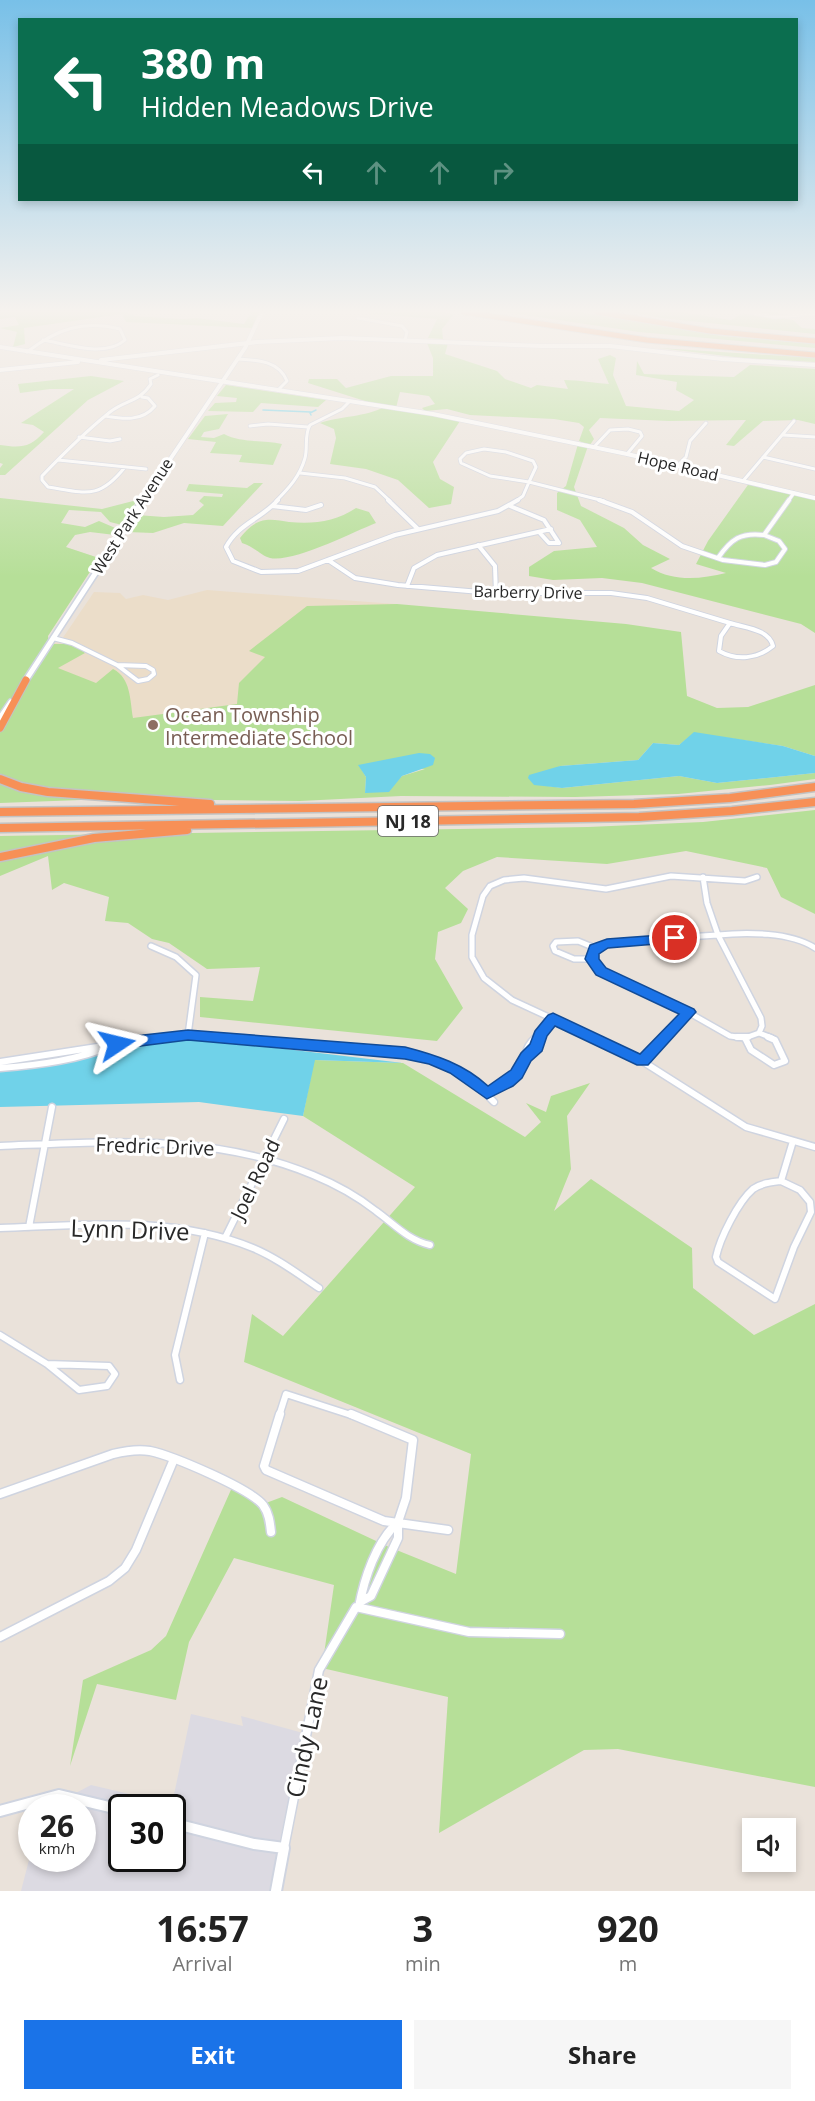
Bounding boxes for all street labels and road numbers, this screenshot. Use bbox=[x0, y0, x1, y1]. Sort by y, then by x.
street label: Hope Road bbox=[635, 446, 721, 486]
street label: West Park Avenue bbox=[86, 454, 178, 578]
street label: Barberry Drive bbox=[473, 580, 583, 604]
road number: NJ 18 bbox=[378, 806, 438, 836]
street label: Fredric Drive bbox=[95, 1130, 215, 1162]
street label: Joel Road bbox=[223, 1134, 286, 1226]
street label: Lynn Drive bbox=[70, 1210, 190, 1248]
street label: Cindy Lane bbox=[277, 1673, 335, 1801]

